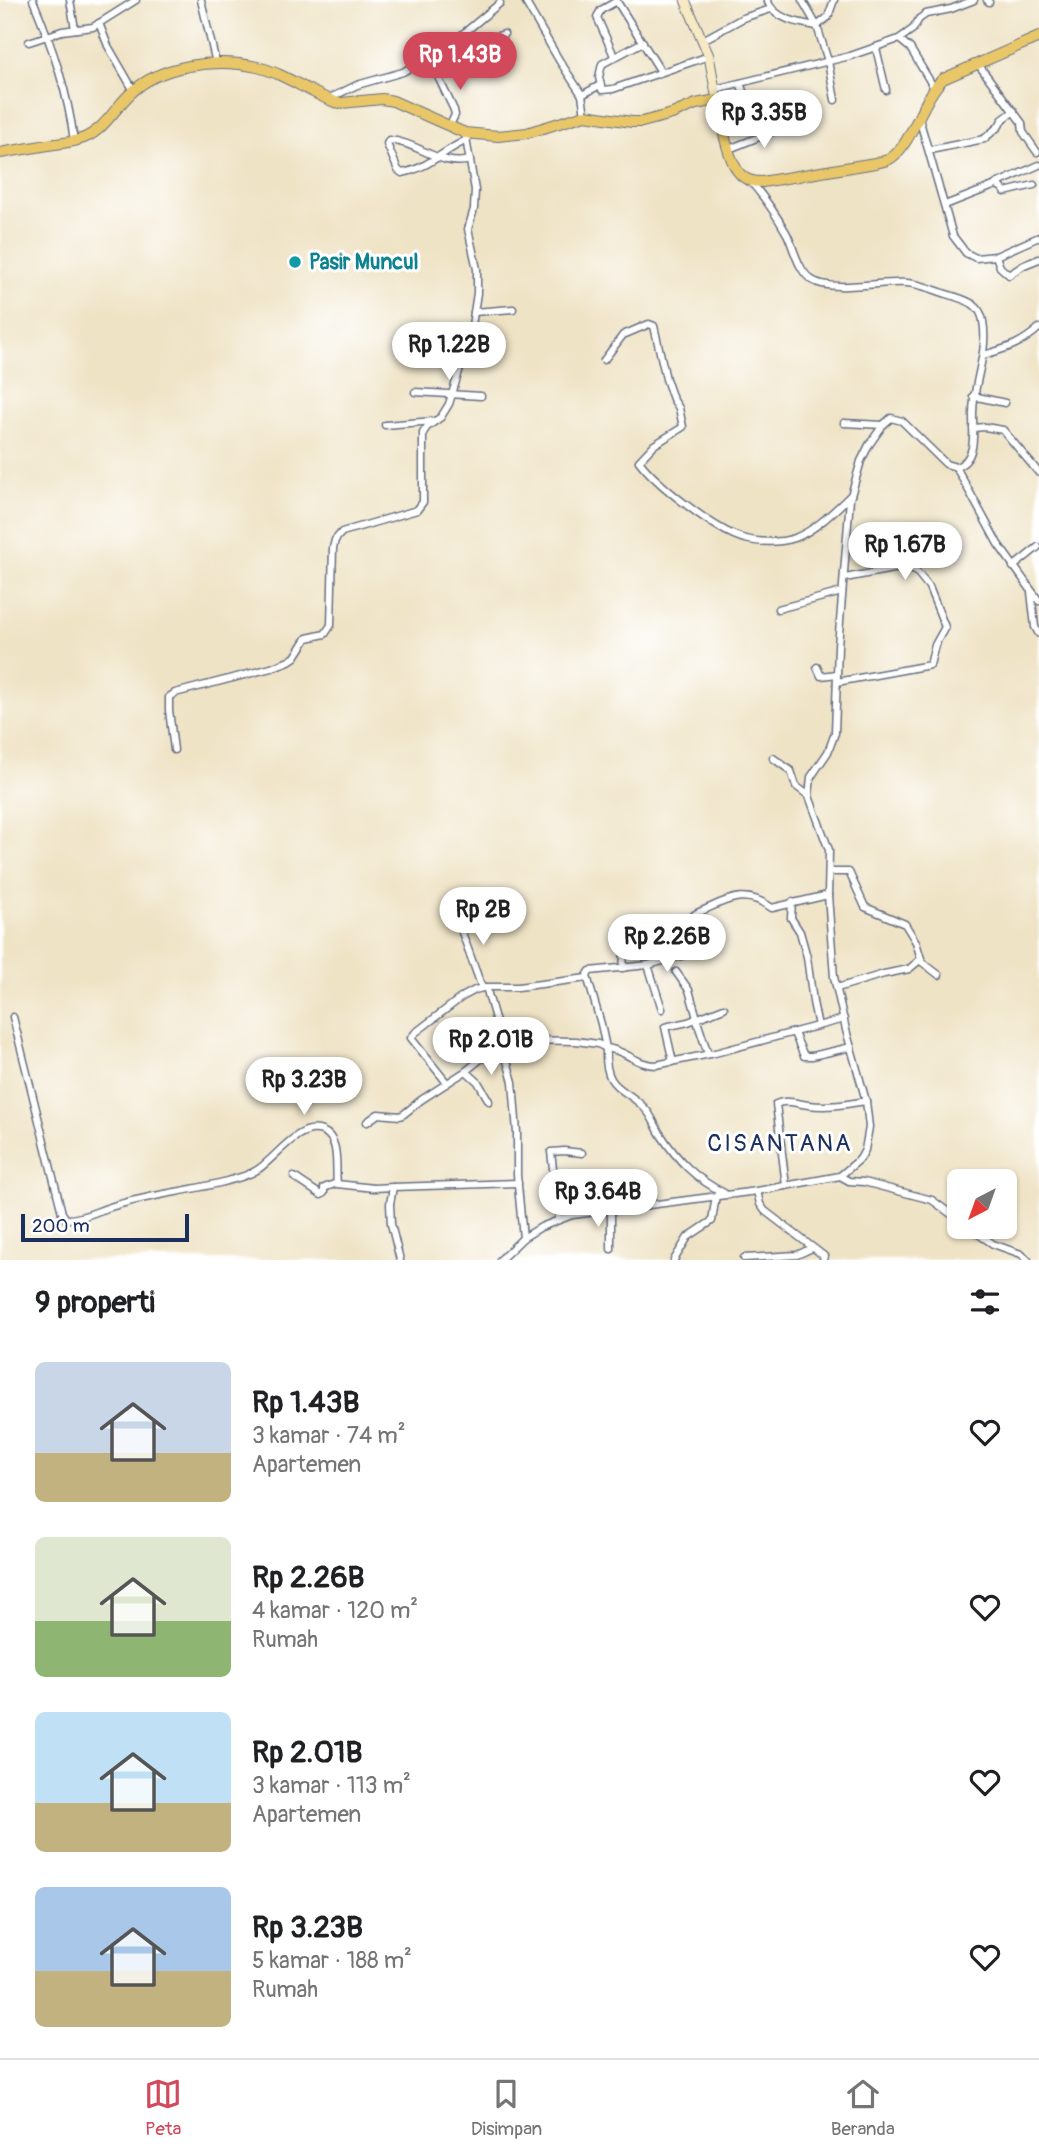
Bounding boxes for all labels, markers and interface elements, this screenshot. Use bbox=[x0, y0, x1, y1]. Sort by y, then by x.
pin: Rp 1.43B bbox=[388, 32, 532, 92]
text: Rp 1.43B bbox=[419, 40, 501, 69]
pin: Rp 3.35B bbox=[692, 90, 836, 150]
text: Rp 3.35B bbox=[721, 98, 807, 127]
place label: Pasir Muncul bbox=[309, 249, 419, 276]
marker: Pasir Muncul bbox=[287, 254, 303, 270]
pin: Rp 1.22B bbox=[377, 322, 521, 382]
text: Rp 1.22B bbox=[408, 330, 490, 359]
pin: Rp 1.67B bbox=[833, 522, 977, 582]
text: Rp 1.67B bbox=[864, 530, 946, 559]
pin: Rp 2B bbox=[434, 888, 532, 947]
text: Rp 2B bbox=[455, 895, 511, 924]
pin: Rp 2.26B bbox=[595, 914, 739, 974]
text: Rp 2.26B bbox=[624, 922, 710, 951]
pin: Rp 2.01B bbox=[419, 1018, 563, 1077]
text: Rp 2.01B bbox=[449, 1025, 533, 1054]
pin: Rp 3.23B bbox=[232, 1058, 376, 1117]
text: Rp 3.23B bbox=[261, 1065, 347, 1094]
district label: CISANTANA bbox=[707, 1129, 853, 1158]
north arrow bbox=[947, 1169, 1017, 1239]
map controls bbox=[947, 1169, 1017, 1239]
pin: Rp 3.64B bbox=[526, 1170, 670, 1229]
text: Rp 3.64B bbox=[555, 1177, 641, 1206]
scale bar bbox=[21, 1211, 189, 1243]
text: 200 m bbox=[32, 1214, 90, 1238]
icon: filters bbox=[966, 1283, 1004, 1321]
text: 9 properti bbox=[35, 1284, 155, 1321]
text: Rp 1.43B bbox=[252, 1384, 359, 1421]
icon: home bbox=[91, 1390, 175, 1474]
icon: heart bbox=[966, 1413, 1004, 1451]
text: 3 kamar · 74 m² bbox=[252, 1421, 406, 1450]
text: Apartemen bbox=[252, 1450, 361, 1479]
text: Rp 2.26B bbox=[252, 1559, 365, 1596]
icon: home bbox=[91, 1565, 175, 1649]
icon: heart bbox=[966, 1588, 1004, 1626]
text: 4 kamar · 120 m² bbox=[252, 1596, 418, 1625]
text: Rumah bbox=[252, 1625, 318, 1654]
text: Rp 2.01B bbox=[252, 1734, 363, 1771]
icon: home bbox=[91, 1740, 175, 1824]
icon: heart bbox=[966, 1763, 1004, 1801]
text: 3 kamar · 113 m² bbox=[252, 1771, 411, 1800]
text: Apartemen bbox=[252, 1800, 361, 1829]
text: Rp 3.23B bbox=[252, 1909, 363, 1946]
icon: home bbox=[91, 1915, 175, 1999]
icon: heart bbox=[966, 1938, 1004, 1976]
text: 5 kamar · 188 m² bbox=[252, 1946, 412, 1975]
text: Rumah bbox=[252, 1975, 318, 2004]
tab: Peta bbox=[144, 2075, 182, 2141]
tab: Disimpan bbox=[471, 2075, 542, 2141]
tab: Beranda bbox=[831, 2075, 895, 2141]

